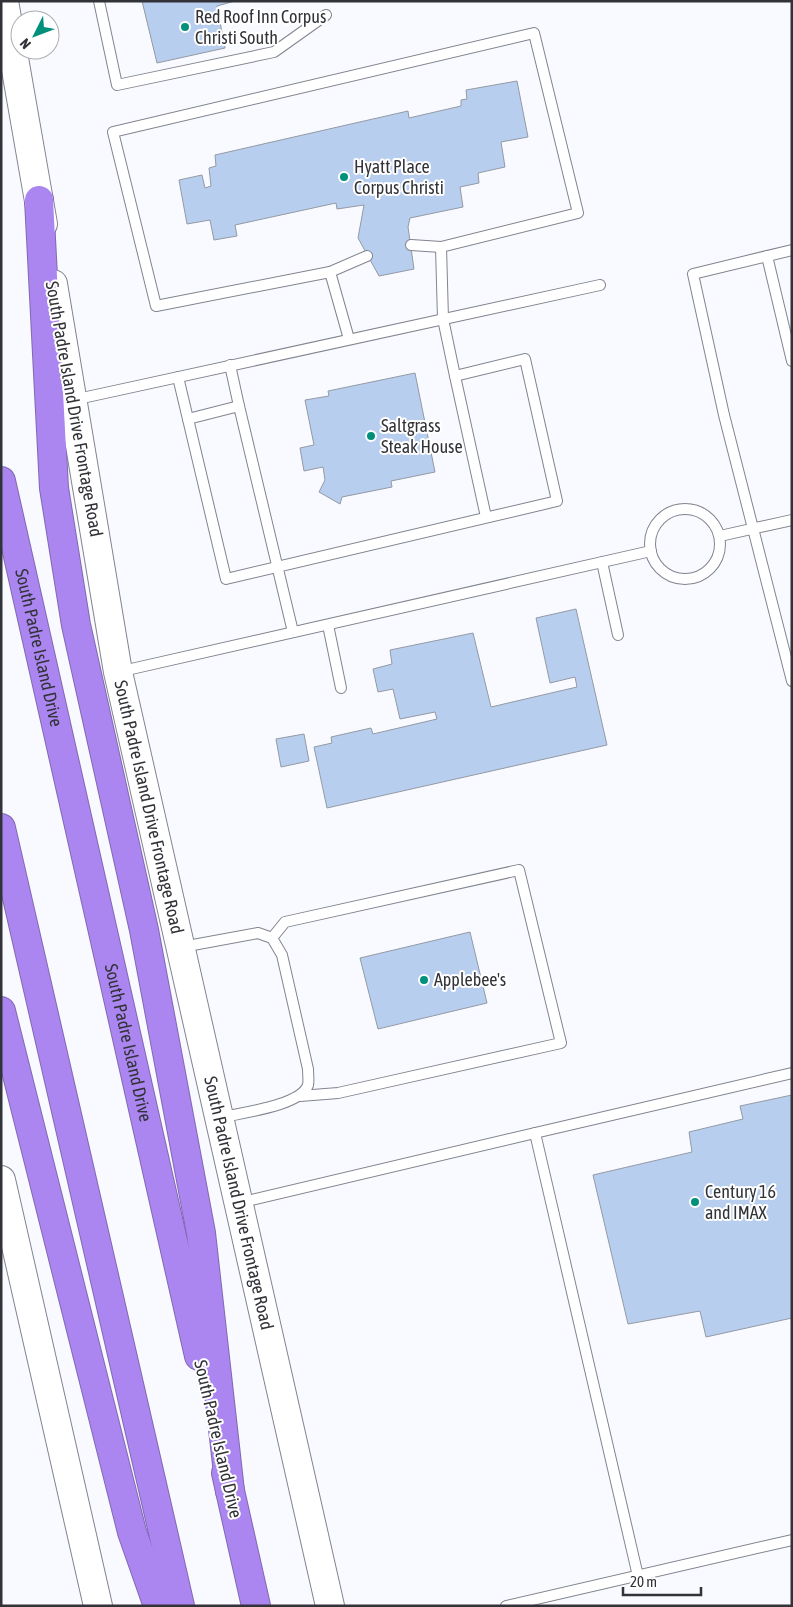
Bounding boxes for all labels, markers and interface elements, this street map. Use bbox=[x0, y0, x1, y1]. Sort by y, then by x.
place label: Red Roof Inn Corpus Christi South bbox=[195, 6, 326, 48]
north arrow bbox=[10, 10, 60, 60]
marker: Red Roof Inn Corpus Christi South bbox=[179, 21, 191, 33]
text: N bbox=[17, 35, 34, 52]
place label: Hyatt Place Corpus Christi bbox=[354, 156, 444, 198]
marker: Hyatt Place Corpus Christi bbox=[338, 171, 350, 183]
street label: South Padre Island Drive Frontage Road bbox=[42, 280, 107, 538]
place label: Saltgrass Steak House bbox=[381, 415, 463, 457]
marker: Saltgrass Steak House bbox=[365, 430, 377, 442]
street label: South Padre Island Drive bbox=[11, 567, 67, 729]
street label: South Padre Island Drive Frontage Road bbox=[110, 678, 188, 936]
street label: South Padre Island Drive bbox=[101, 962, 157, 1124]
place label: Applebee's bbox=[434, 969, 506, 990]
marker: Applebee's bbox=[418, 974, 430, 986]
street label: South Padre Island Drive Frontage Road bbox=[200, 1074, 278, 1332]
place label: Century 16 and IMAX bbox=[705, 1181, 776, 1223]
marker: Century 16 and IMAX bbox=[689, 1196, 701, 1208]
street label: South Padre Island Drive bbox=[190, 1358, 247, 1520]
scale bar bbox=[623, 1564, 700, 1596]
text: 20 m bbox=[630, 1573, 657, 1590]

